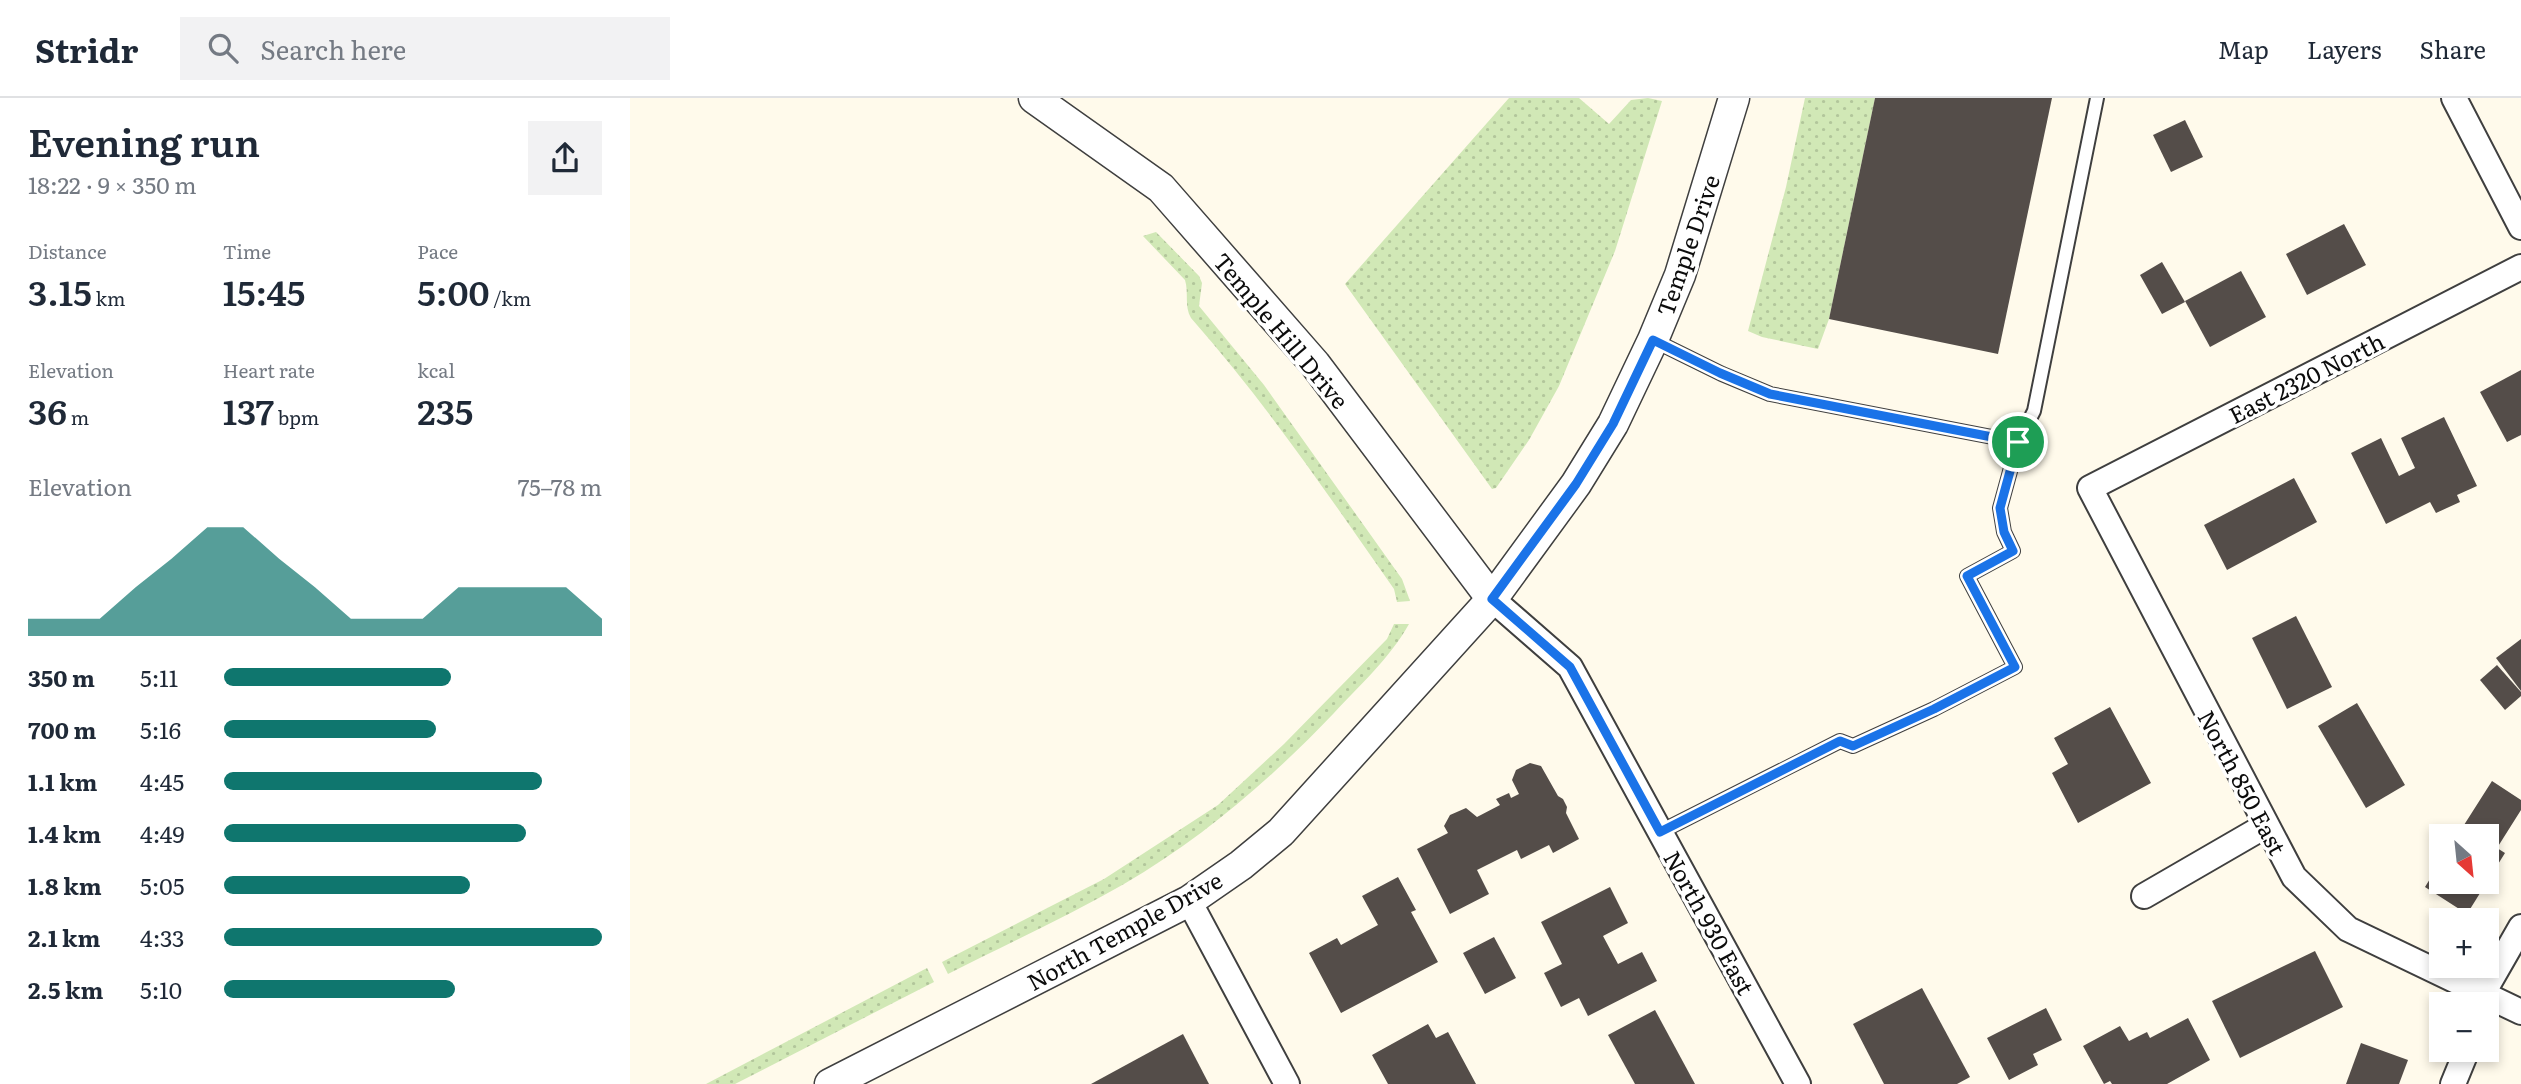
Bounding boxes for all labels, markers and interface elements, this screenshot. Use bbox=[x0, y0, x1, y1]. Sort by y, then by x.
search box bbox=[180, 17, 670, 80]
text: Stridr bbox=[35, 24, 138, 73]
icon: search bbox=[204, 29, 242, 67]
text: Search here bbox=[260, 29, 406, 68]
text: Map bbox=[2218, 31, 2269, 66]
text: Layers bbox=[2307, 31, 2381, 66]
text: Share bbox=[2419, 31, 2486, 66]
text: Evening run bbox=[28, 112, 260, 169]
button: share bbox=[528, 121, 602, 195]
text: 18:22 · 9 × 350 m bbox=[28, 167, 197, 201]
street label: Temple Drive bbox=[1647, 170, 1727, 320]
text: Distance bbox=[28, 237, 107, 265]
text: Time bbox=[223, 237, 271, 265]
text: Pace bbox=[417, 237, 458, 265]
street label: Temple Hill Drive bbox=[1206, 245, 1358, 415]
text: 3.15 bbox=[28, 265, 92, 317]
text: 15:45 bbox=[223, 265, 305, 317]
text: 5:00 bbox=[417, 265, 489, 317]
text: km bbox=[92, 284, 126, 312]
text: /km bbox=[489, 284, 531, 312]
street label: East 2320 North bbox=[2222, 323, 2390, 431]
text: Elevation bbox=[28, 356, 114, 384]
text: Heart rate bbox=[223, 356, 315, 384]
text: kcal bbox=[417, 356, 455, 384]
text: 36 bbox=[28, 384, 67, 436]
text: 137 bbox=[223, 384, 274, 436]
text: 235 bbox=[417, 384, 473, 436]
text: m bbox=[67, 403, 89, 431]
text: bpm bbox=[274, 403, 319, 431]
pin bbox=[1988, 412, 2048, 472]
icon: arrive bbox=[1999, 423, 2037, 461]
text: Elevation bbox=[28, 469, 132, 503]
text: 75–78 m bbox=[518, 469, 602, 503]
text: 350 m bbox=[28, 660, 95, 694]
text: 5:11 bbox=[140, 660, 178, 694]
street label: North 850 East bbox=[2190, 703, 2296, 861]
text: 700 m bbox=[28, 712, 96, 746]
text: 5:16 bbox=[140, 712, 181, 746]
text: 1.1 km bbox=[28, 764, 98, 798]
text: 4:45 bbox=[140, 764, 184, 798]
text: 1.4 km bbox=[28, 816, 101, 850]
text: 4:49 bbox=[140, 816, 185, 850]
north arrow bbox=[2429, 824, 2499, 894]
map controls bbox=[2429, 824, 2499, 1062]
street label: North 930 East bbox=[1656, 844, 1764, 1001]
street label: North Temple Drive bbox=[1020, 862, 1228, 998]
text: 1.8 km bbox=[28, 868, 102, 902]
text: 5:05 bbox=[140, 868, 184, 902]
button: + bbox=[2429, 908, 2499, 978]
text: 2.1 km bbox=[28, 920, 100, 954]
text: 4:33 bbox=[140, 920, 184, 954]
text: 2.5 km bbox=[28, 972, 103, 1006]
text: 5:10 bbox=[140, 972, 182, 1006]
button: − bbox=[2429, 992, 2499, 1062]

